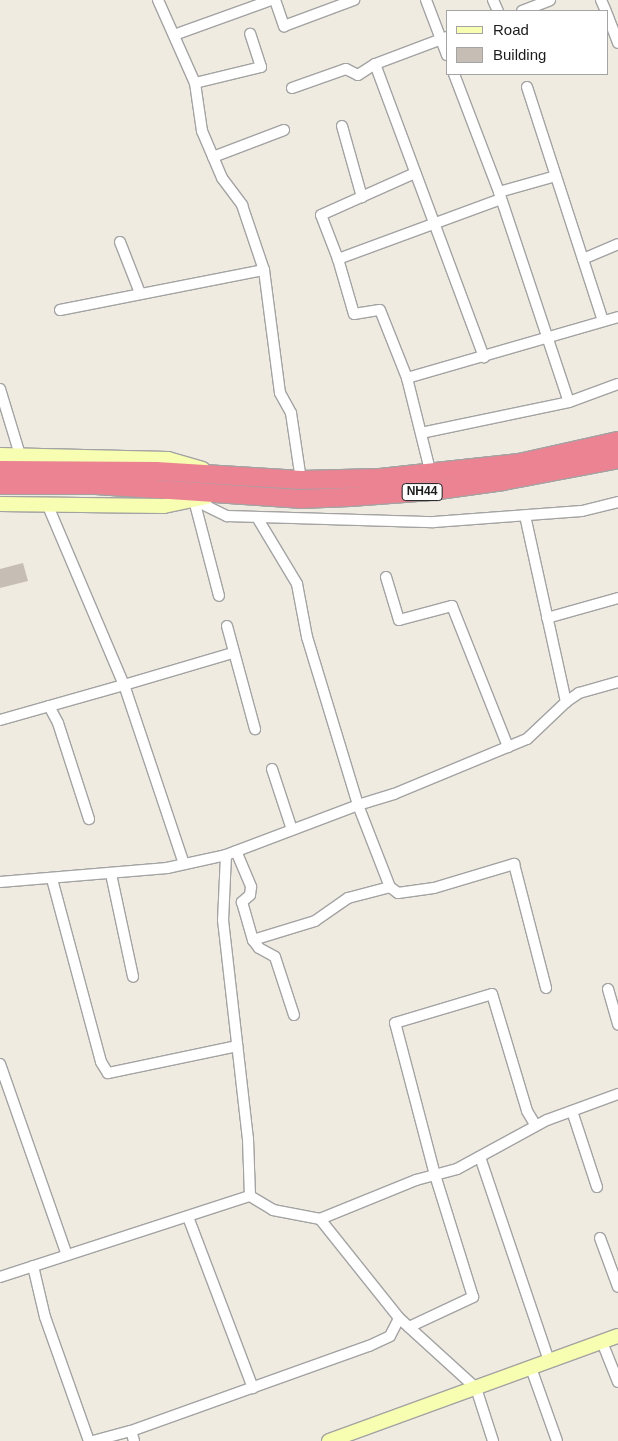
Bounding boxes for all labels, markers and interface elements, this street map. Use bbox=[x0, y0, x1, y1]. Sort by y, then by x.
legend bbox=[446, 10, 608, 75]
text: Road bbox=[493, 21, 529, 38]
text: Building bbox=[493, 46, 546, 63]
road number: NH44 bbox=[401, 482, 443, 502]

